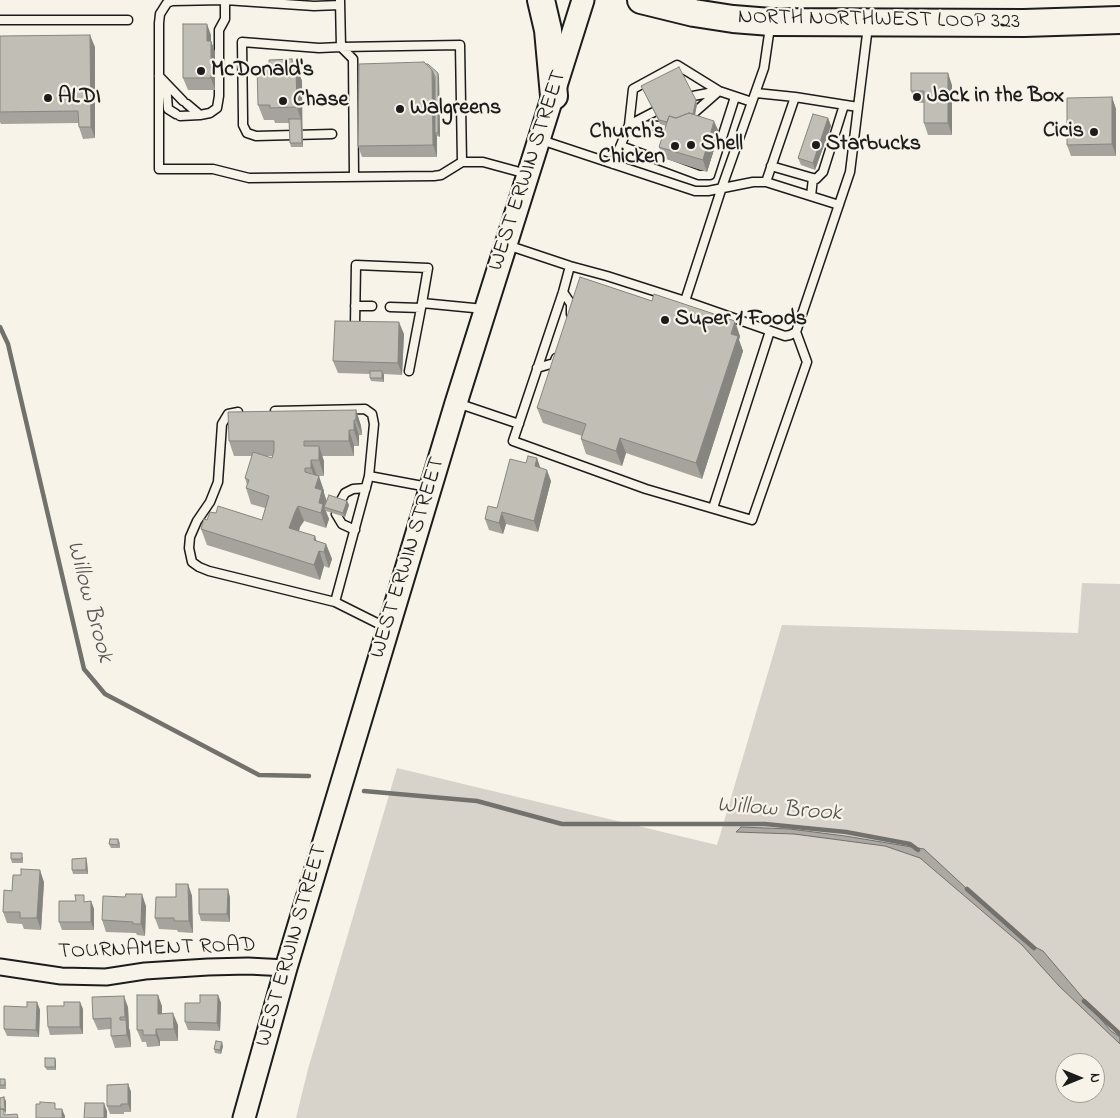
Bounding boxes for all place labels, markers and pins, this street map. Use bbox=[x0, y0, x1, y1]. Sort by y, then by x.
place label: McDonald's bbox=[211, 58, 314, 84]
marker: McDonald's bbox=[195, 65, 207, 77]
place label: Jack in the Box bbox=[927, 84, 1064, 110]
place label: ALDI bbox=[58, 85, 101, 111]
place label: Chase bbox=[293, 88, 348, 114]
marker: Jack in the Box bbox=[911, 91, 923, 103]
marker: ALDI bbox=[42, 92, 54, 104]
marker: Chase bbox=[277, 95, 289, 107]
place label: Walgreens bbox=[410, 96, 501, 122]
marker: Walgreens bbox=[394, 103, 406, 115]
place label: Cicis bbox=[1043, 119, 1084, 145]
place label: Church's Chicken bbox=[589, 120, 665, 172]
marker: Cicis bbox=[1088, 126, 1100, 138]
place label: Shell bbox=[701, 132, 743, 158]
place label: Starbucks bbox=[826, 132, 921, 158]
marker: Shell bbox=[685, 139, 697, 151]
marker: Starbucks bbox=[810, 139, 822, 151]
marker: Church's Chicken bbox=[669, 140, 681, 152]
place label: Super 1 Foods bbox=[675, 307, 807, 333]
marker: Super 1 Foods bbox=[659, 314, 671, 326]

